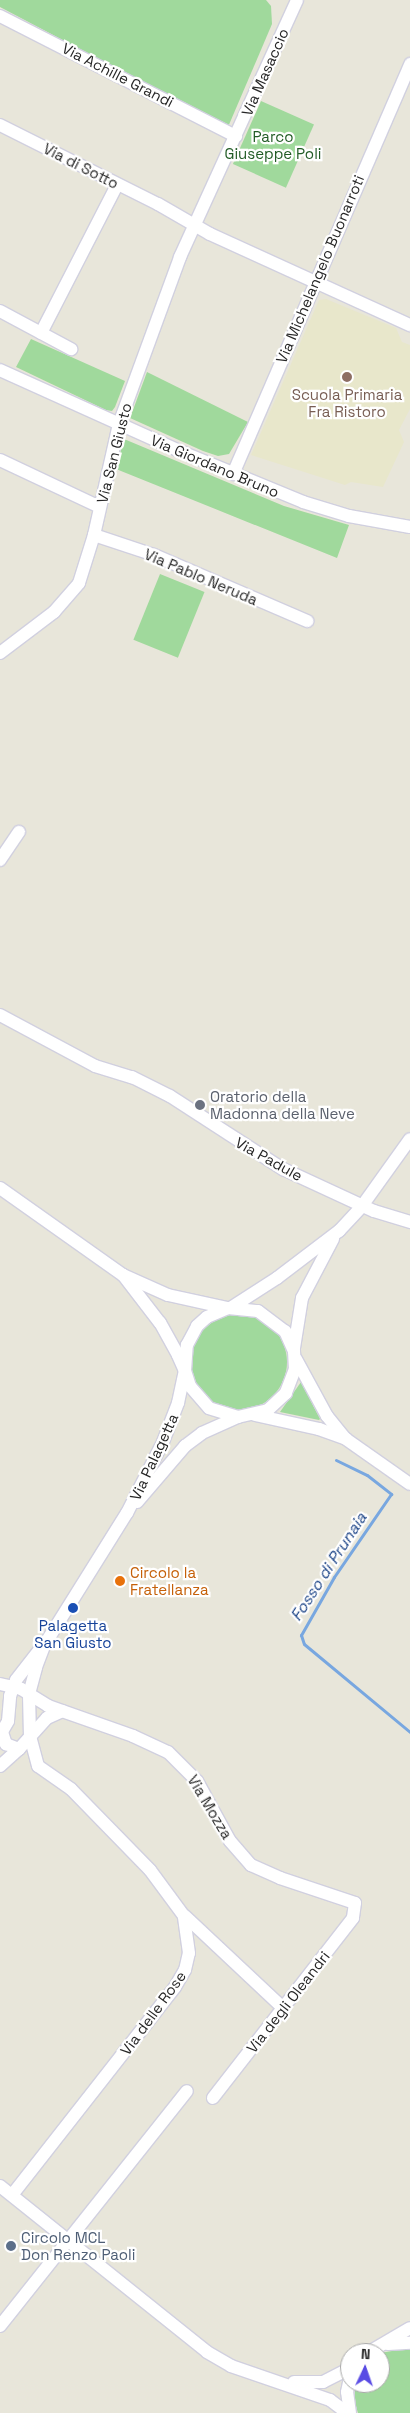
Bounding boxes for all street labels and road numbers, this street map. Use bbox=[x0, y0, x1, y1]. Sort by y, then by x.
street label: Via Masaccio bbox=[238, 25, 292, 119]
street label: Via Achille Grandi bbox=[59, 39, 177, 111]
street label: Via di Sotto bbox=[40, 139, 122, 193]
street label: Via Michelangelo Buonarroti bbox=[272, 172, 368, 366]
street label: Via San Giusto bbox=[93, 401, 135, 505]
street label: Via Giordano Bruno bbox=[148, 431, 282, 501]
street label: Via Pablo Neruda bbox=[142, 545, 260, 609]
street label: Via Padule bbox=[232, 1133, 306, 1185]
street label: Via Palagetta bbox=[126, 1411, 182, 1503]
street label: Via Mozza bbox=[184, 1772, 236, 1842]
street label: Via degli Oleandri bbox=[243, 1948, 333, 2056]
street label: Via delle Rose bbox=[116, 1967, 190, 2059]

